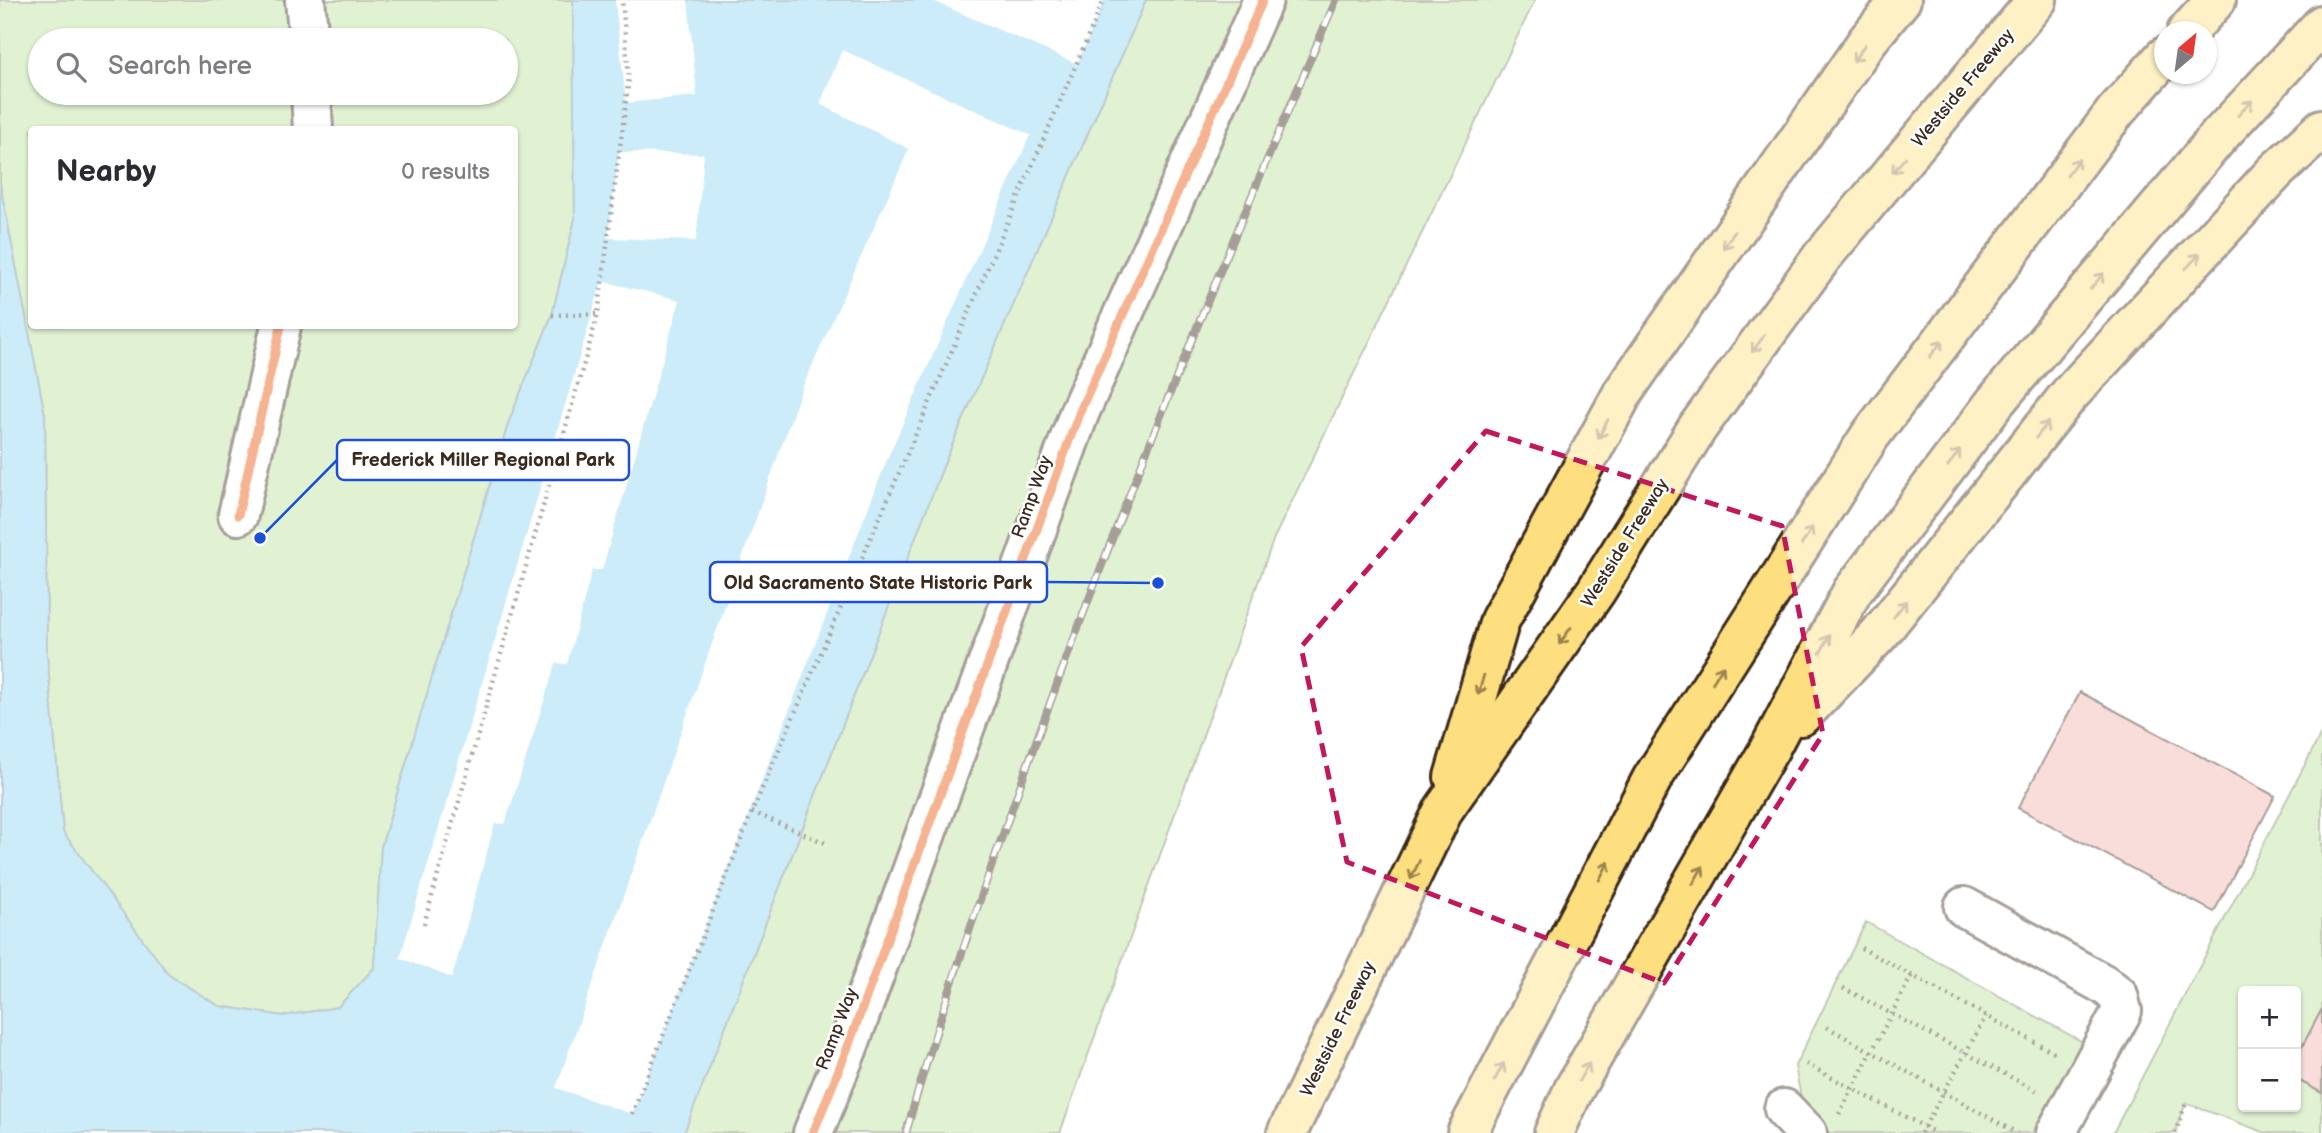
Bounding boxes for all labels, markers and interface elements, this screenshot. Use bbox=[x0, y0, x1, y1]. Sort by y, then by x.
north arrow bbox=[2154, 21, 2217, 84]
street label: Westside Freeway bbox=[1907, 24, 2019, 151]
search box bbox=[28, 28, 518, 105]
one-way arrow bbox=[1852, 43, 1866, 62]
icon: search bbox=[52, 48, 90, 86]
text: Search here bbox=[108, 51, 252, 82]
one-way arrow bbox=[2237, 99, 2253, 117]
text: Nearby bbox=[56, 154, 156, 190]
one-way arrow bbox=[1891, 156, 1907, 174]
text: 0 results bbox=[401, 158, 490, 186]
one-way arrow bbox=[2066, 158, 2081, 177]
one-way arrow bbox=[1722, 230, 1736, 249]
one-way arrow bbox=[2185, 253, 2202, 270]
one-way arrow bbox=[2089, 272, 2105, 290]
one-way arrow bbox=[1751, 334, 1766, 353]
one-way arrow bbox=[1928, 339, 1943, 358]
one-way arrow bbox=[1596, 419, 1610, 439]
one-way arrow bbox=[2034, 422, 2049, 440]
callout: Frederick Miller Regional Park bbox=[337, 440, 629, 480]
text: Frederick Miller Regional Park bbox=[351, 449, 615, 472]
one-way arrow bbox=[1946, 449, 1961, 467]
street label: Ramp Way bbox=[1007, 452, 1057, 541]
street label: Westside Freeway bbox=[1577, 474, 1674, 611]
one-way arrow bbox=[1800, 526, 1814, 546]
callout: Old Sacramento State Historic Park bbox=[710, 562, 1047, 602]
text: Old Sacramento State Historic Park bbox=[724, 572, 1032, 595]
one-way arrow bbox=[1892, 600, 1908, 618]
one-way arrow bbox=[1558, 626, 1572, 645]
one-way arrow bbox=[1818, 634, 1832, 655]
one-way arrow bbox=[1712, 665, 1726, 685]
one-way arrow bbox=[1474, 674, 1487, 696]
one-way arrow bbox=[1407, 859, 1421, 880]
one-way arrow bbox=[1598, 861, 1611, 882]
one-way arrow bbox=[1691, 865, 1705, 885]
street label: Westside Freeway bbox=[1296, 957, 1380, 1100]
street label: Ramp Way bbox=[812, 984, 863, 1073]
map controls bbox=[2238, 986, 2301, 1112]
button: + bbox=[2238, 986, 2301, 1049]
button: − bbox=[2238, 1049, 2301, 1112]
one-way arrow bbox=[1577, 1062, 1591, 1082]
one-way arrow bbox=[1492, 1063, 1506, 1083]

